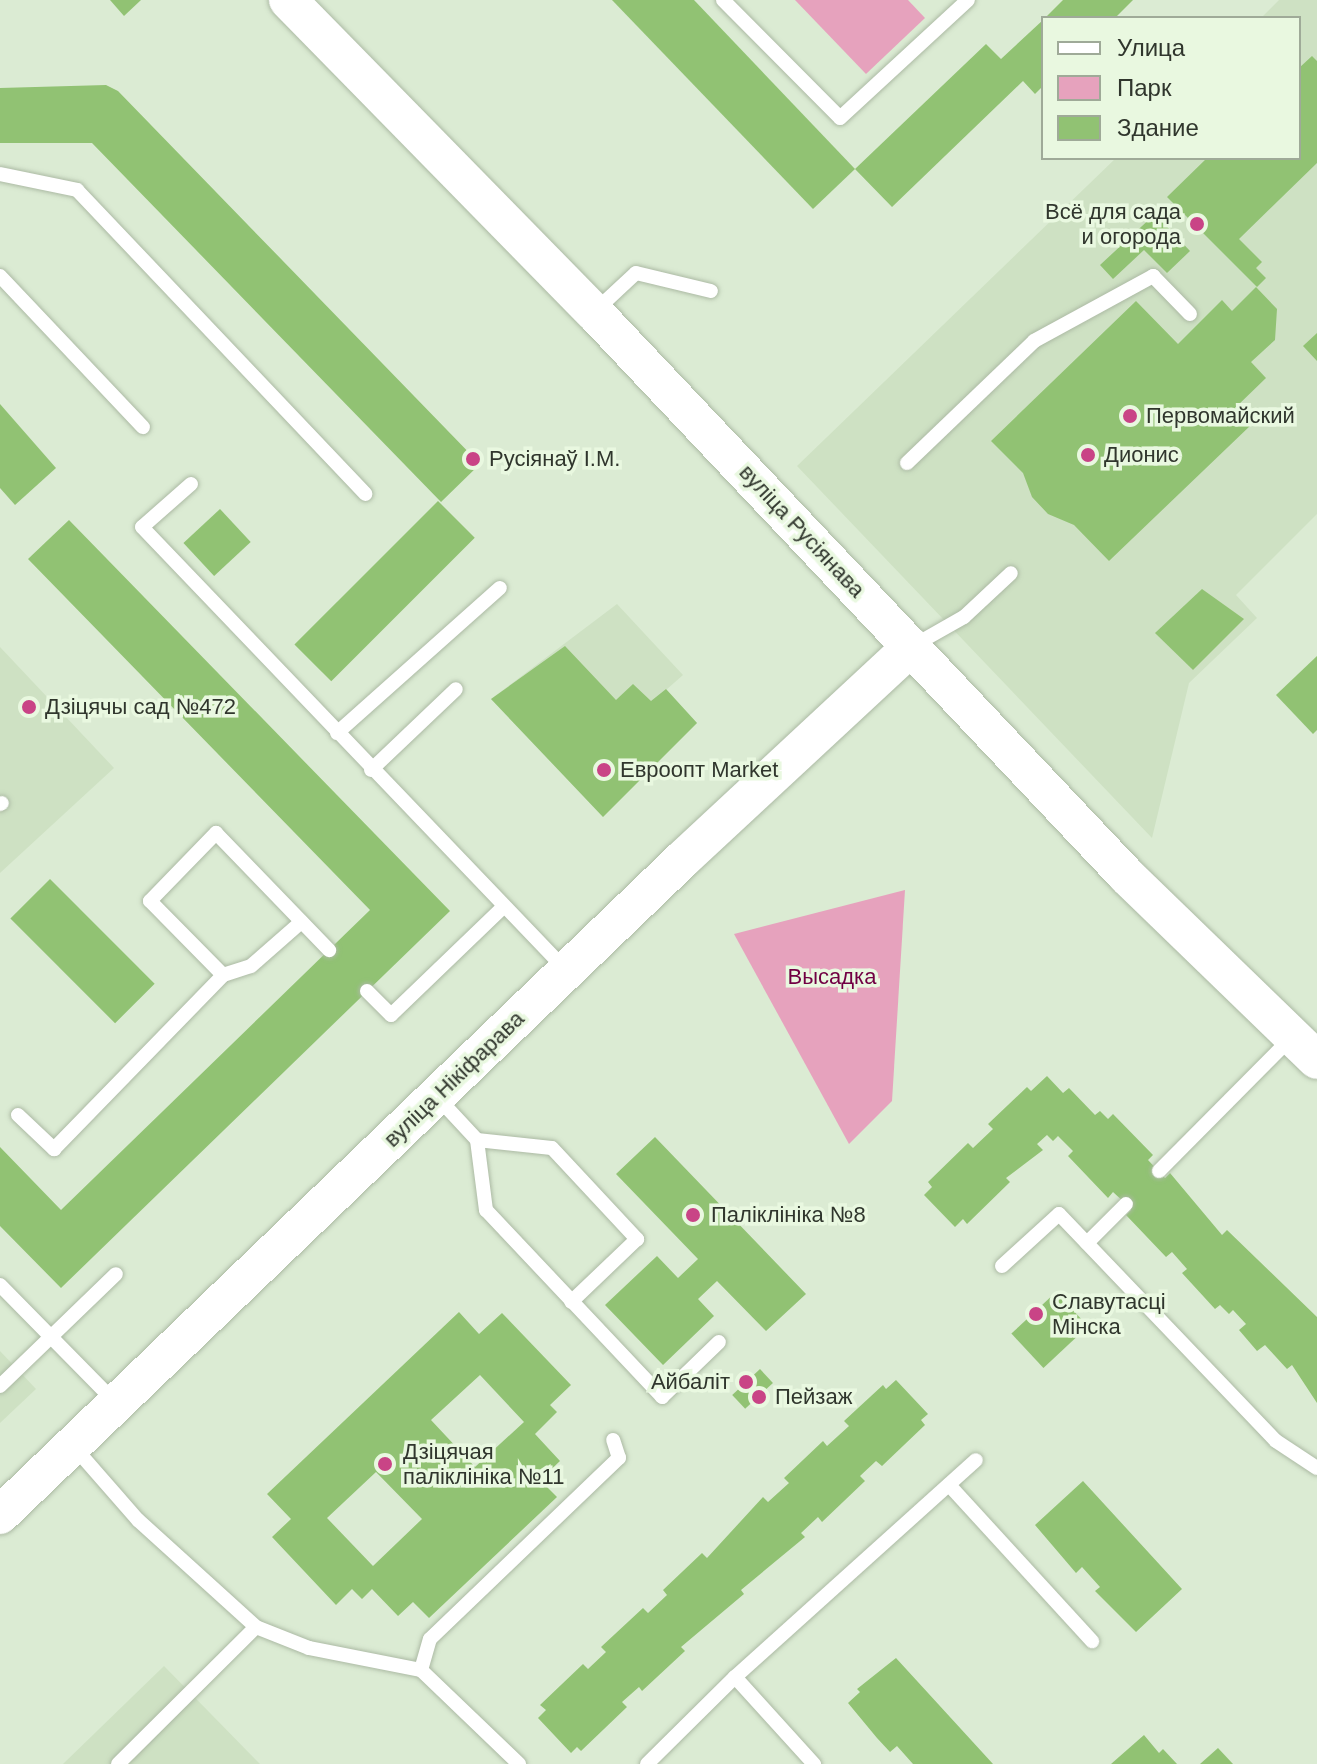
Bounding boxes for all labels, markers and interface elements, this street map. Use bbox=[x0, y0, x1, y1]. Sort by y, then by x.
legend bbox=[1041, 16, 1301, 160]
text: Улица bbox=[1117, 34, 1185, 61]
text: Парк bbox=[1117, 74, 1171, 101]
text: Здание bbox=[1117, 114, 1199, 141]
place label: Всё для сада и огорода bbox=[1045, 198, 1181, 250]
marker: Всё для сада и огорода bbox=[1188, 215, 1206, 233]
place label: Первомайский bbox=[1146, 403, 1295, 429]
marker: Первомайский bbox=[1121, 407, 1139, 425]
place label: Дионис bbox=[1104, 442, 1179, 468]
place label: Русіянаў І.М. bbox=[489, 446, 620, 472]
marker: Дионис bbox=[1079, 446, 1097, 464]
marker: Русіянаў І.М. bbox=[464, 450, 482, 468]
street label: вуліца Русіянава bbox=[734, 459, 870, 603]
place label: Дзіцячы сад №472 bbox=[45, 694, 236, 720]
marker: Дзіцячы сад №472 bbox=[20, 698, 38, 716]
place label: Евроопт Market bbox=[620, 757, 778, 783]
marker: Евроопт Market bbox=[595, 761, 613, 779]
park label: Высадка bbox=[788, 964, 876, 990]
street label: вуліца Нікіфарава bbox=[379, 1006, 529, 1152]
place label: Паліклініка №8 bbox=[711, 1202, 866, 1228]
marker: Паліклініка №8 bbox=[682, 1204, 704, 1226]
place label: Славутасці Мінска bbox=[1052, 1288, 1166, 1340]
marker: Славутасці Мінска bbox=[1027, 1305, 1045, 1323]
place label: Айбаліт bbox=[651, 1369, 730, 1395]
marker: Айбаліт bbox=[737, 1373, 755, 1391]
place label: Пейзаж bbox=[775, 1384, 852, 1410]
marker: Пейзаж bbox=[750, 1388, 768, 1406]
place label: Дзіцячая паліклініка №11 bbox=[403, 1438, 564, 1490]
marker: Дзіцячая паліклініка №11 bbox=[374, 1453, 396, 1475]

